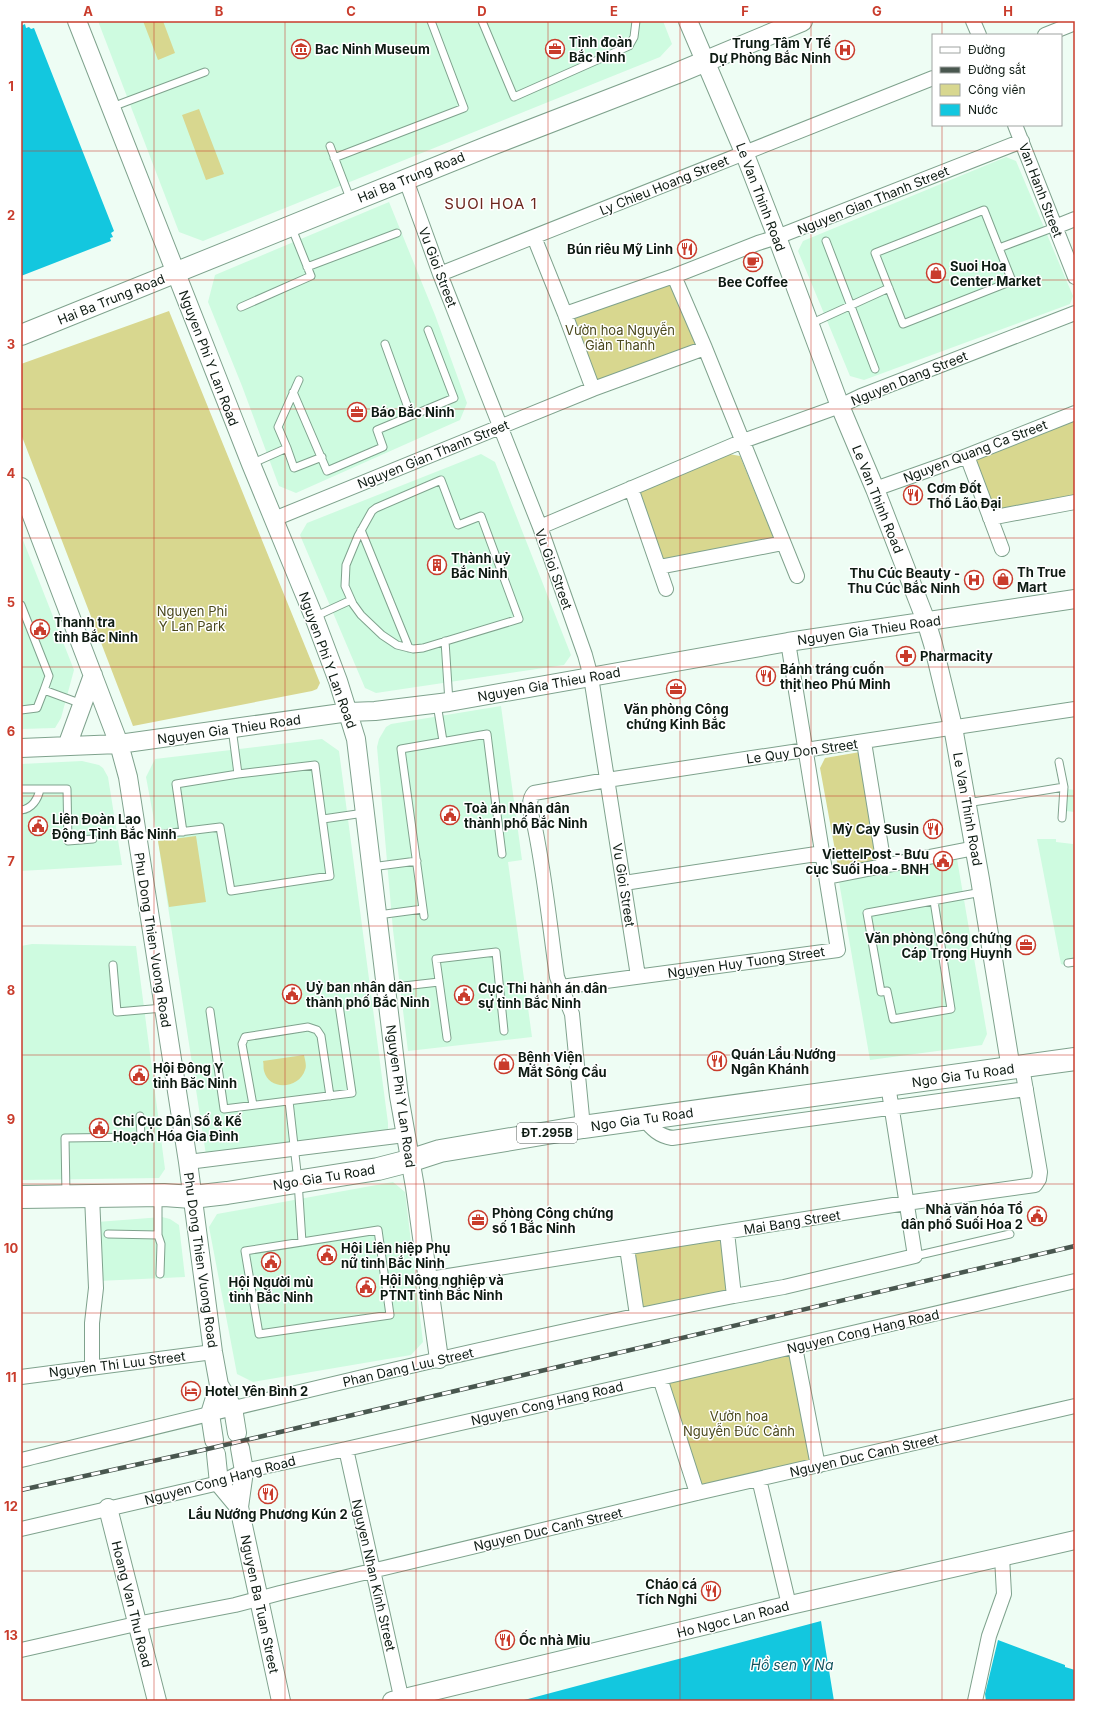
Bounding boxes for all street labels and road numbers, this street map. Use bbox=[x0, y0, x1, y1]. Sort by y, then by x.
street label: Le Van Thinh Road bbox=[733, 140, 789, 254]
street label: Van Hanh Street bbox=[1016, 141, 1066, 239]
street label: Hai Ba Trung Road bbox=[355, 148, 467, 206]
street label: Ly Chieu Hoang Street bbox=[597, 152, 731, 218]
street label: Nguyen Gian Thanh Street bbox=[795, 162, 951, 238]
street label: Vu Gioi Street bbox=[415, 225, 461, 309]
street label: Hai Ba Trung Road bbox=[55, 270, 167, 328]
street label: Nguyen Phi Y Lan Road bbox=[176, 288, 242, 428]
street label: Nguyen Dang Street bbox=[848, 347, 970, 409]
street label: Nguyen Gian Thanh Street bbox=[355, 416, 511, 492]
street label: Nguyen Quang Ca Street bbox=[901, 416, 1049, 486]
street label: Le Van Thinh Road bbox=[849, 443, 907, 555]
street label: Vu Gioi Street bbox=[532, 527, 576, 611]
street label: Nguyen Phi Y Lan Road bbox=[296, 590, 360, 730]
street label: Nguyen Gia Thieu Road bbox=[796, 612, 942, 648]
street label: Nguyen Gia Thieu Road bbox=[476, 664, 622, 704]
street label: Nguyen Gia Thieu Road bbox=[156, 711, 302, 747]
street label: Le Quy Don Street bbox=[745, 735, 859, 767]
street label: Le Van Thinh Road bbox=[950, 751, 986, 867]
street label: Vu Gioi Street bbox=[609, 842, 639, 928]
street label: Phu Dong Thien Vuong Road bbox=[131, 851, 175, 1029]
street label: Nguyen Huy Tuong Street bbox=[666, 943, 826, 981]
street label: Nguyen Phi Y Lan Road bbox=[383, 1024, 419, 1168]
street label: Ngo Gia Tu Road bbox=[911, 1060, 1015, 1090]
street label: Ngo Gia Tu Road bbox=[590, 1104, 694, 1134]
road number: ĐT.295B bbox=[517, 1123, 577, 1143]
street label: Ngo Gia Tu Road bbox=[272, 1161, 376, 1193]
street label: Phu Dong Thien Vuong Road bbox=[181, 1171, 221, 1349]
street label: Mai Bang Street bbox=[743, 1206, 841, 1238]
street label: Nguyen Cong Hang Road bbox=[785, 1306, 941, 1356]
street label: Phan Dang Luu Street bbox=[341, 1344, 475, 1390]
street label: Nguyen Thi Luu Street bbox=[48, 1348, 186, 1380]
street label: Nguyen Cong Hang Road bbox=[469, 1378, 625, 1428]
street label: Nguyen Duc Canh Street bbox=[788, 1430, 940, 1480]
street label: Nguyen Cong Hang Road bbox=[143, 1452, 297, 1508]
street label: Nguyen Nhan Kinh Street bbox=[349, 1498, 399, 1652]
street label: Nguyen Duc Canh Street bbox=[472, 1504, 624, 1554]
street label: Nguyen Ba Tuan Street bbox=[237, 1533, 283, 1675]
street label: Hoang Van Thu Road bbox=[109, 1539, 155, 1669]
street label: Ho Ngoc Lan Road bbox=[675, 1597, 791, 1641]

